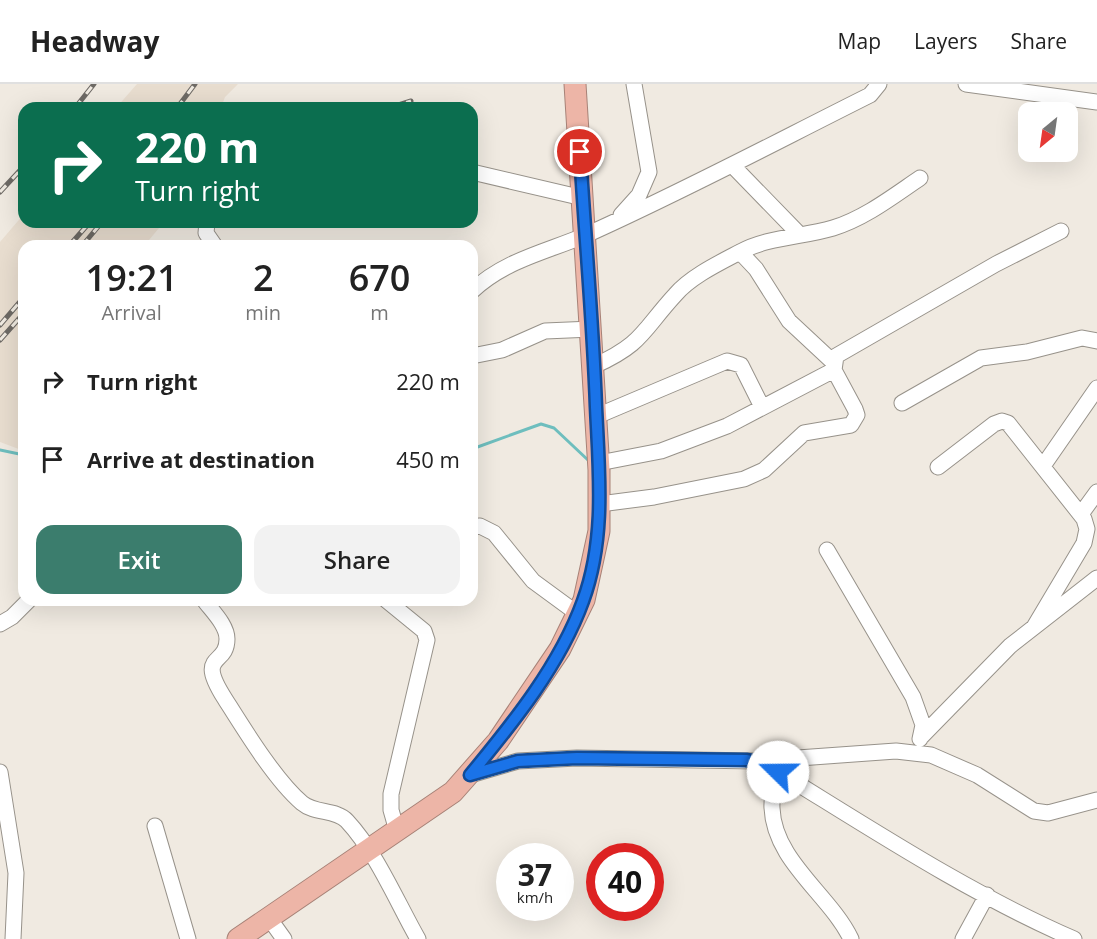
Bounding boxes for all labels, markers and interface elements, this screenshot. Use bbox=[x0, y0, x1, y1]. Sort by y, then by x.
text: Headway bbox=[30, 22, 159, 60]
text: Map bbox=[838, 27, 881, 55]
text: Layers bbox=[914, 27, 978, 55]
text: Share bbox=[1011, 27, 1067, 55]
north arrow bbox=[1018, 102, 1078, 162]
map controls bbox=[1018, 102, 1078, 162]
text: 220 m bbox=[135, 118, 259, 175]
icon: right bbox=[36, 126, 114, 204]
pin bbox=[554, 126, 605, 177]
icon: arrive bbox=[563, 135, 596, 168]
text: Turn right bbox=[135, 172, 260, 209]
text: 19:21 bbox=[86, 253, 178, 302]
text: 2 bbox=[253, 253, 274, 302]
text: 670 bbox=[349, 253, 410, 302]
text: Arrival bbox=[102, 299, 162, 326]
text: min bbox=[245, 299, 281, 326]
text: m bbox=[370, 299, 389, 326]
icon: right bbox=[36, 365, 69, 398]
text: Turn right bbox=[87, 366, 198, 396]
text: 220 m bbox=[396, 366, 460, 396]
icon: arrive bbox=[36, 443, 69, 476]
text: Arrive at destination bbox=[87, 444, 315, 474]
text: 450 m bbox=[396, 444, 460, 474]
button: Exit bbox=[36, 525, 242, 594]
button: Share bbox=[254, 525, 460, 594]
position arrow bbox=[746, 740, 810, 804]
speed limit sign: 40 bbox=[586, 843, 664, 921]
text: 37 bbox=[518, 854, 552, 895]
text: km/h bbox=[517, 887, 553, 907]

